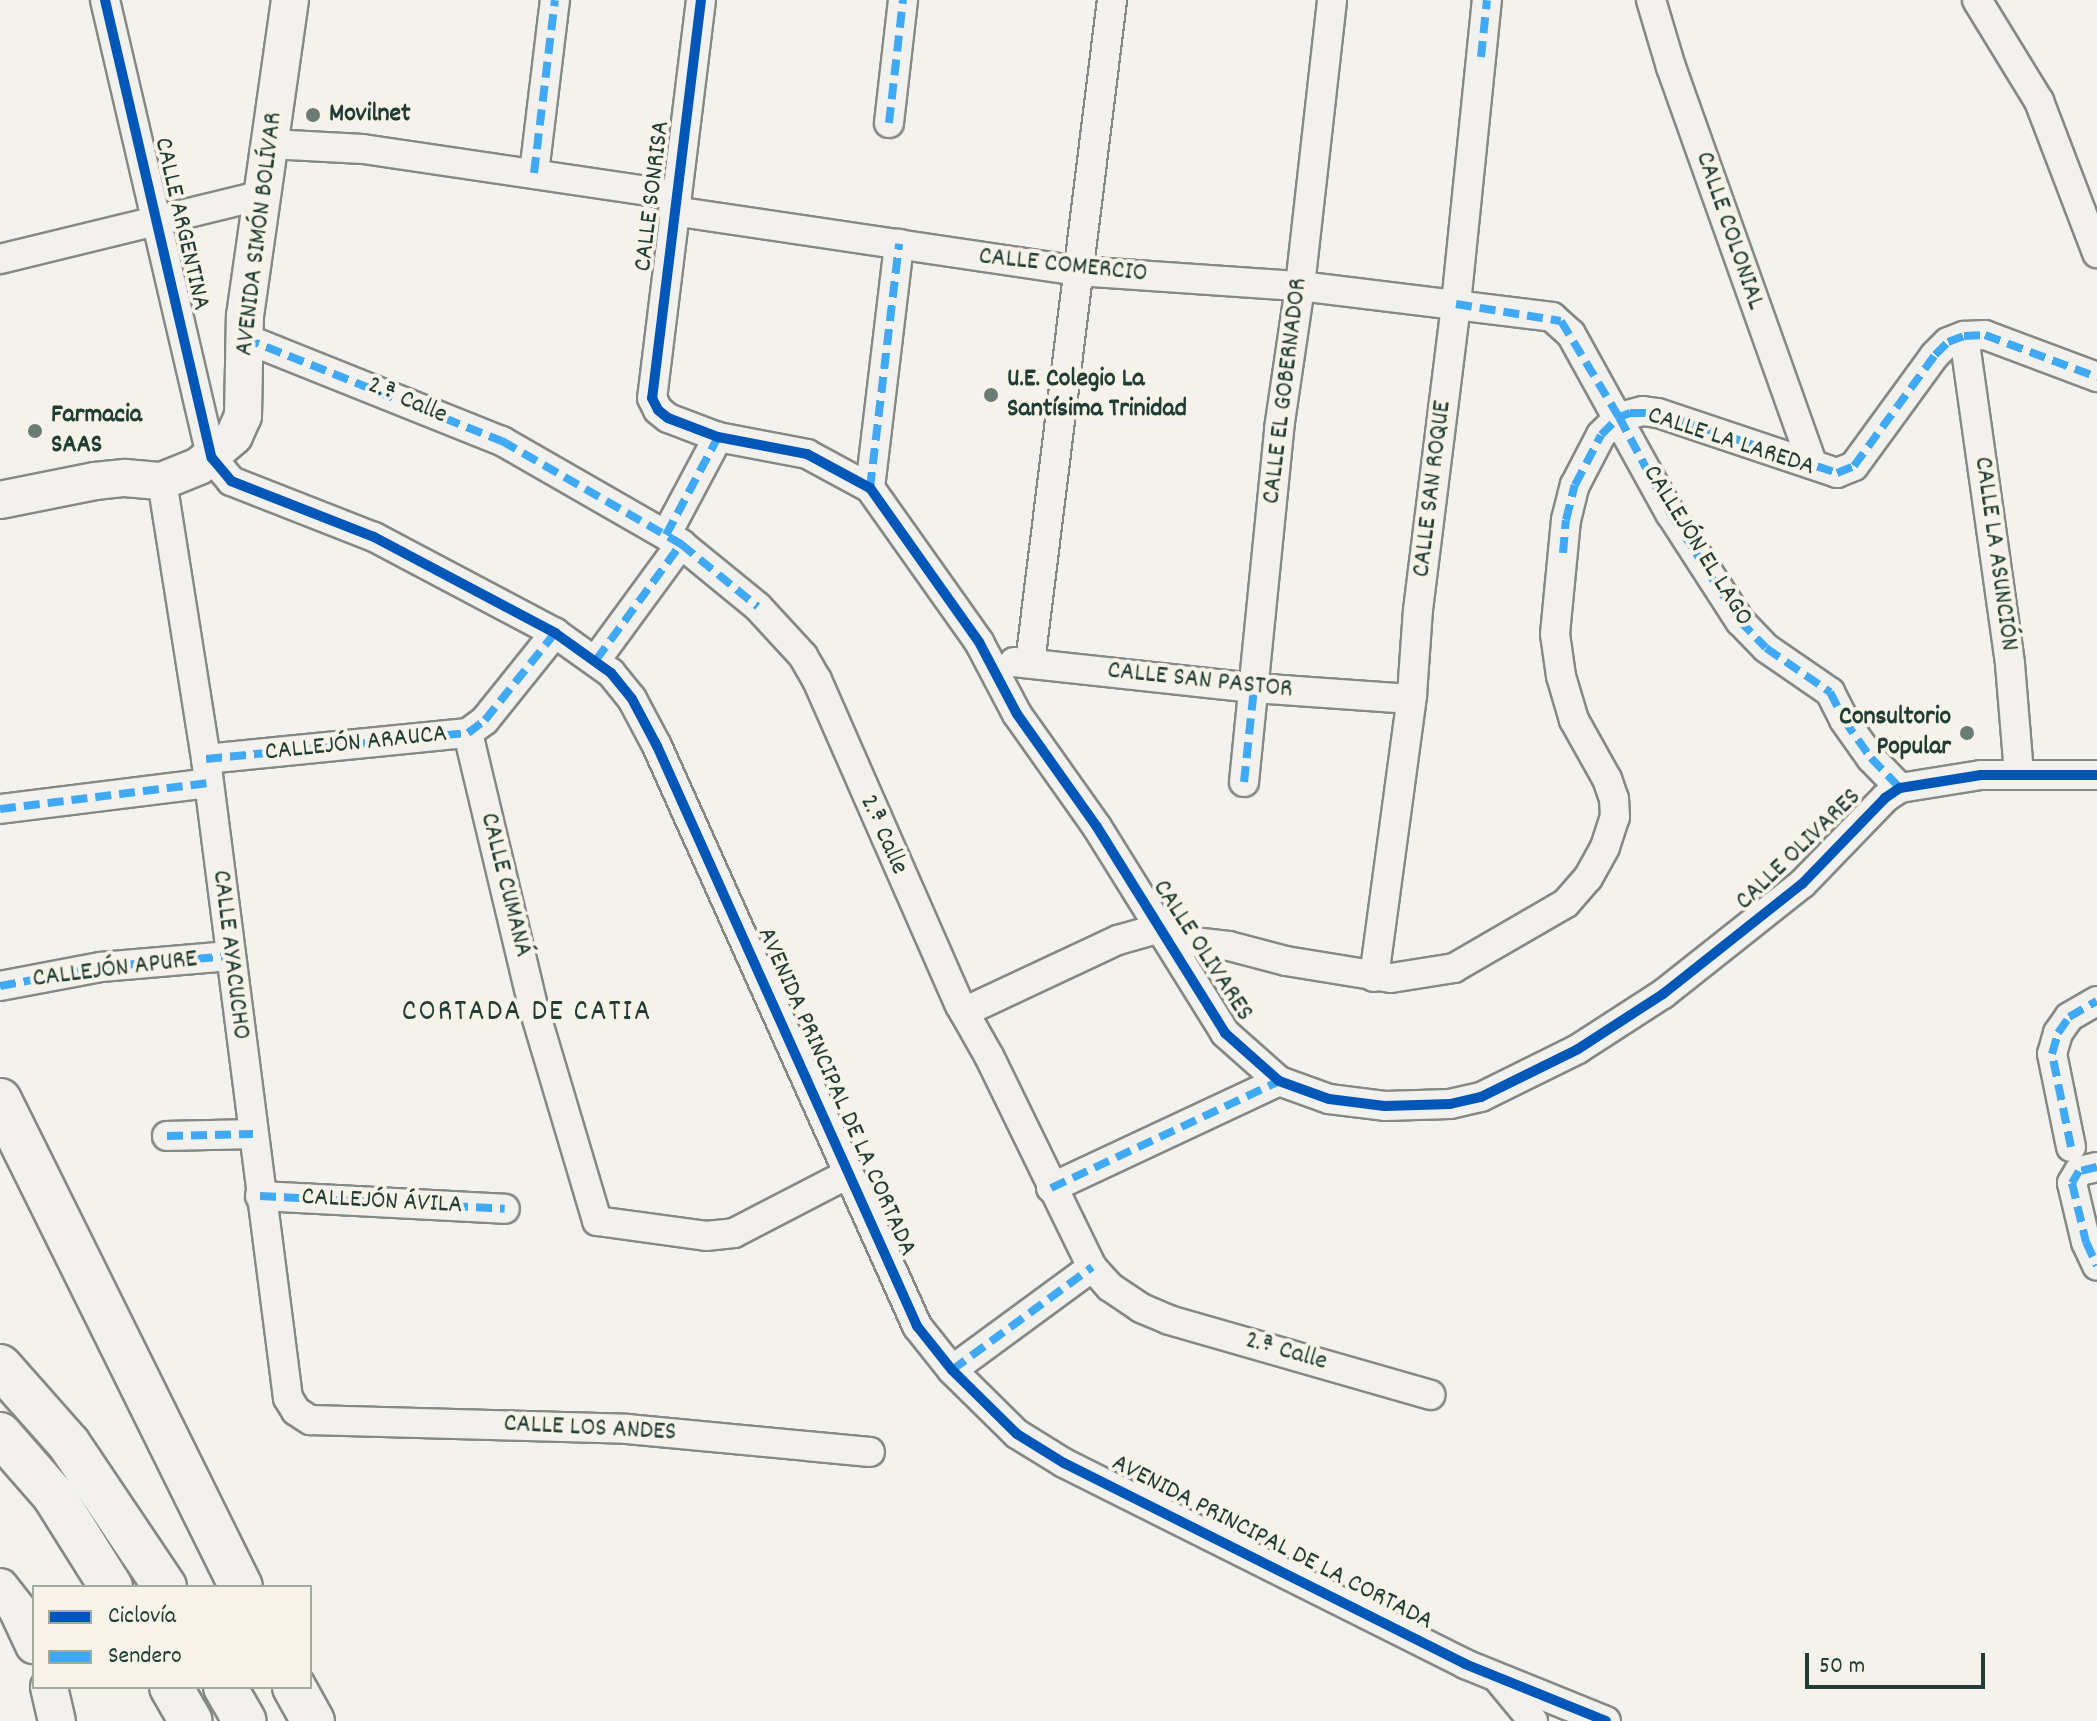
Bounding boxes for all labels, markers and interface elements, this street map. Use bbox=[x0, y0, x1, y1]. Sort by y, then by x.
place label: Movilnet bbox=[329, 99, 411, 131]
marker: Movilnet bbox=[304, 106, 322, 124]
street label: AVENIDA SIMÓN BOLÍVAR bbox=[230, 110, 290, 358]
street label: CALLE SONRISA bbox=[628, 119, 678, 273]
street label: CALLE ARGENTINA bbox=[146, 135, 216, 313]
street label: CALLE COLONIAL bbox=[1687, 148, 1771, 314]
street label: CALLE COMERCIO bbox=[977, 242, 1149, 290]
street label: CALLE EL GOBERNADOR bbox=[1257, 276, 1315, 506]
place label: U.E. Colegio La Santísima Trinidad bbox=[1007, 364, 1187, 426]
street label: 2.ª Calle bbox=[362, 370, 452, 432]
marker: U.E. Colegio La Santísima Trinidad bbox=[982, 386, 1000, 404]
street label: CALLE SAN ROQUE bbox=[1407, 399, 1459, 579]
place label: Farmacia SAAS bbox=[51, 400, 142, 462]
street label: CALLE LA LAREDA bbox=[1644, 400, 1818, 484]
marker: Farmacia SAAS bbox=[26, 422, 44, 440]
street label: CALLE LA ASUNCIÓN bbox=[1966, 455, 2024, 653]
street label: CALLEJÓN EL LAGO bbox=[1635, 460, 1759, 632]
street label: CALLE SAN PASTOR bbox=[1106, 656, 1294, 706]
place label: Consultorio Popular bbox=[1839, 702, 1951, 764]
street label: CALLEJÓN ARAUCA bbox=[263, 719, 449, 769]
marker: Consultorio Popular bbox=[1958, 724, 1976, 742]
street label: CALLE OLIVARES bbox=[1730, 782, 1868, 918]
street label: 2.ª Calle bbox=[852, 790, 914, 880]
street label: CALLE CUMANÁ bbox=[472, 810, 538, 960]
street label: CALLE AYACUCHO bbox=[204, 869, 256, 1041]
street label: CALLE OLIVARES bbox=[1145, 874, 1259, 1028]
street label: AVENIDA PRINCIPAL DE LA CORTADA bbox=[749, 923, 923, 1261]
street label: CALLEJÓN APURE bbox=[31, 944, 199, 996]
district label: CORTADA DE CATIA bbox=[402, 996, 652, 1032]
street label: CALLEJÓN ÁVILA bbox=[301, 1182, 463, 1222]
street label: 2.ª Calle bbox=[1241, 1325, 1331, 1379]
street label: CALLE LOS ANDES bbox=[503, 1409, 677, 1449]
street label: AVENIDA PRINCIPAL DE LA CORTADA bbox=[1106, 1448, 1438, 1638]
legend bbox=[32, 1585, 312, 1689]
text: Ciclovía bbox=[108, 1600, 176, 1634]
scale bar bbox=[1809, 1637, 1989, 1687]
text: Sendero bbox=[108, 1640, 182, 1674]
text: 50 m bbox=[1819, 1650, 1865, 1684]

